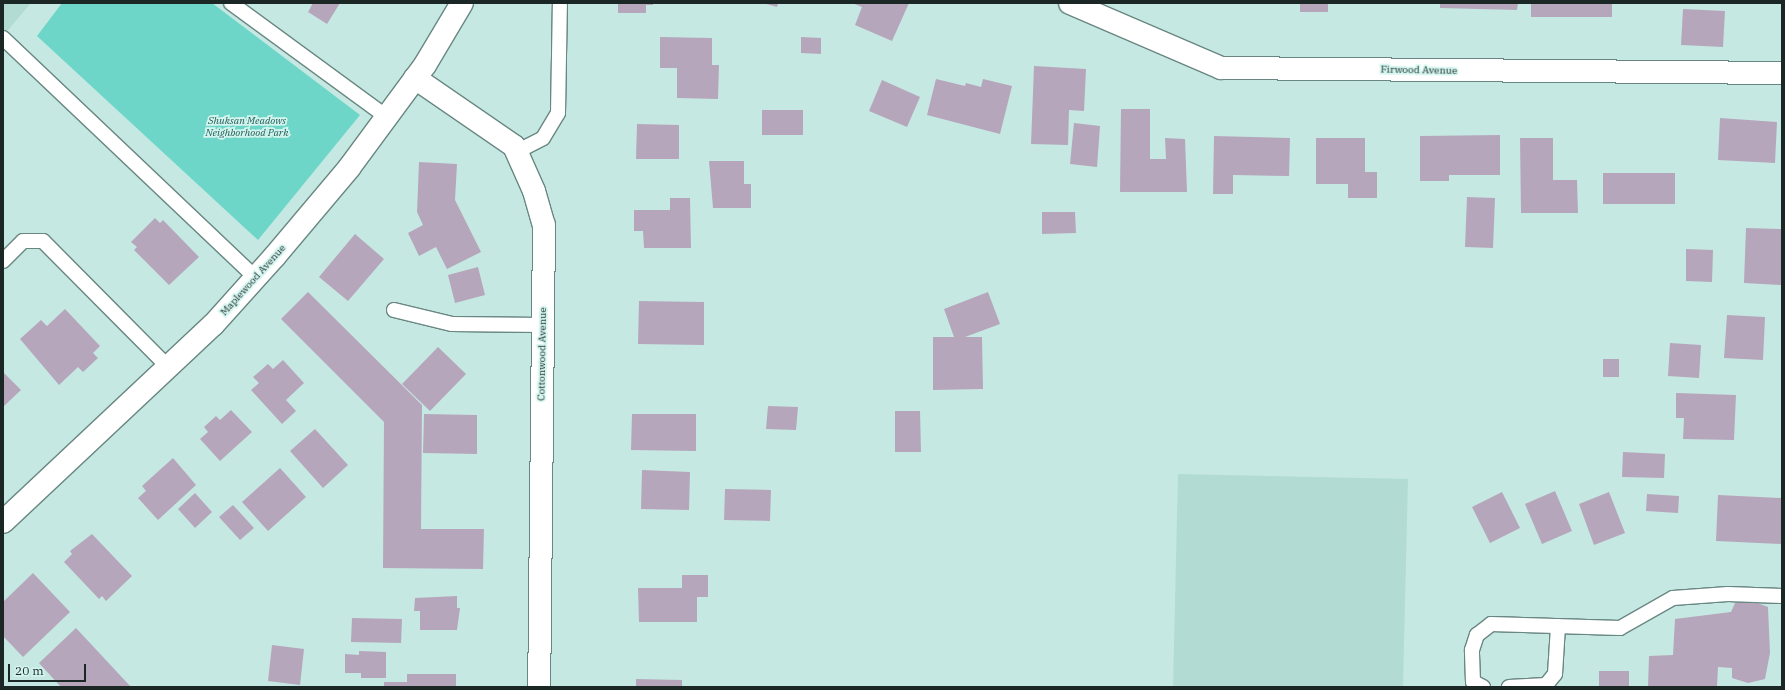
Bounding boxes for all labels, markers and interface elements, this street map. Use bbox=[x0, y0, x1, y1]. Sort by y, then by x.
street label: Firwood Avenue bbox=[1381, 63, 1457, 77]
park label: Shuksan Meadows Neighborhood Park bbox=[205, 114, 289, 138]
street label: Maplewood Avenue bbox=[218, 242, 288, 318]
street label: Cottonwood Avenue bbox=[535, 307, 549, 401]
scale bar bbox=[10, 656, 88, 682]
text: 20 m bbox=[15, 663, 44, 678]

